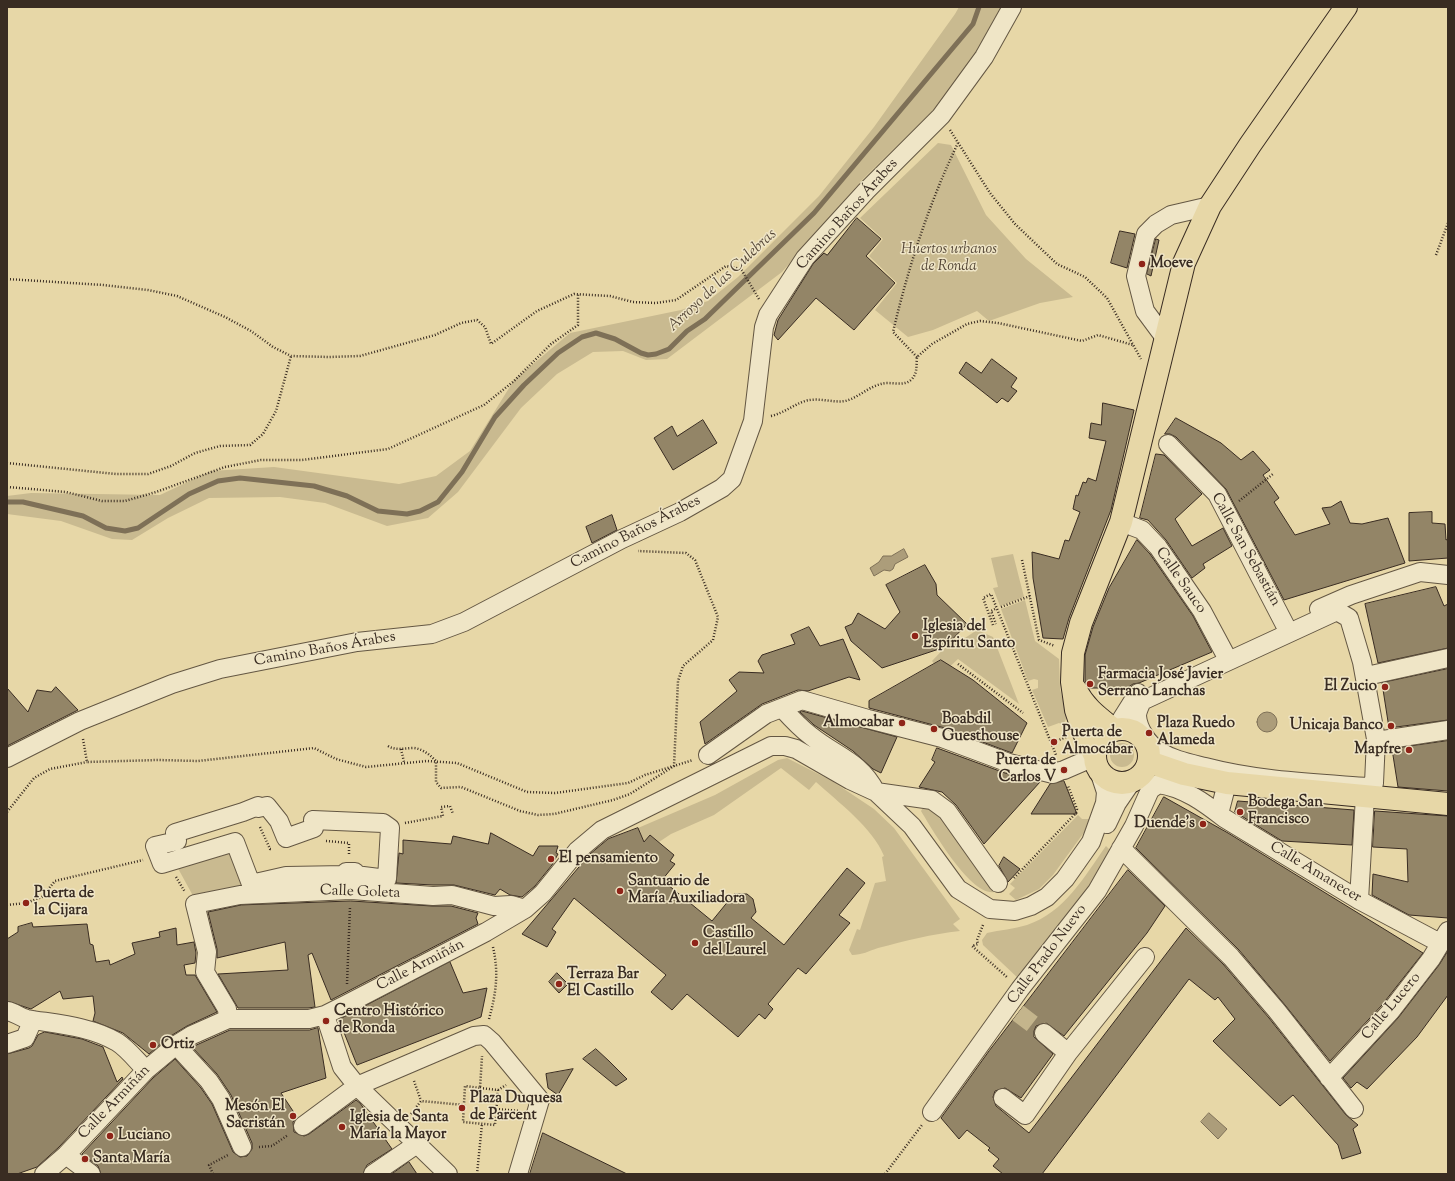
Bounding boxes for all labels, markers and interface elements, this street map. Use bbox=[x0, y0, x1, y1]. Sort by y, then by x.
street label: Camino Baños Árabes bbox=[793, 156, 903, 274]
water label: Arroyo de las Culebras bbox=[664, 226, 782, 336]
park label: Huertos urbanos de Ronda bbox=[901, 241, 997, 276]
place label: Moeve bbox=[1150, 255, 1193, 273]
marker: Moeve bbox=[1137, 259, 1147, 269]
street label: Calle San Sebastián bbox=[1206, 490, 1284, 610]
street label: Camino Baños Árabes bbox=[568, 492, 704, 574]
street label: Calle Sauco bbox=[1151, 545, 1209, 617]
place label: Iglesia del Espíritu Santo bbox=[923, 618, 1015, 653]
street label: Camino Baños Árabes bbox=[253, 629, 397, 671]
marker: Iglesia del Espíritu Santo bbox=[910, 631, 920, 641]
place label: Farmacia José Javier Serrano Lanchas bbox=[1098, 666, 1223, 701]
place label: El Zucio bbox=[1324, 678, 1377, 696]
marker: Farmacia José Javier Serrano Lanchas bbox=[1085, 679, 1095, 689]
marker: El Zucio bbox=[1380, 682, 1390, 692]
place label: Boabdil Guesthouse bbox=[942, 711, 1019, 746]
place label: Almocabar bbox=[823, 714, 894, 732]
place label: Plaza Ruedo Alameda bbox=[1157, 715, 1235, 750]
place label: Unicaja Banco bbox=[1290, 717, 1383, 735]
marker: Almocabar bbox=[897, 718, 907, 728]
marker: Unicaja Banco bbox=[1386, 721, 1396, 731]
marker: Boabdil Guesthouse bbox=[929, 724, 939, 734]
place label: Puerta de Almocábar bbox=[1062, 724, 1133, 759]
marker: Plaza Ruedo Alameda bbox=[1144, 728, 1154, 738]
marker: Puerta de Almocábar bbox=[1049, 737, 1059, 747]
place label: Mapfre bbox=[1354, 741, 1401, 759]
marker: Mapfre bbox=[1404, 745, 1414, 755]
place label: Puerta de Carlos V bbox=[996, 752, 1056, 787]
marker: Puerta de Carlos V bbox=[1059, 765, 1069, 775]
place label: Bodega San Francisco bbox=[1248, 794, 1323, 829]
marker: Bodega San Francisco bbox=[1235, 807, 1245, 817]
place label: Duende's bbox=[1134, 815, 1195, 833]
marker: Duende's bbox=[1198, 819, 1208, 829]
street label: Calle Amanecer bbox=[1266, 839, 1364, 907]
place label: El pensamiento bbox=[559, 850, 658, 868]
marker: El pensamiento bbox=[546, 854, 556, 864]
place label: Santuario de María Auxiliadora bbox=[628, 873, 745, 908]
street label: Calle Goleta bbox=[319, 883, 401, 903]
place label: Puerta de la Cijara bbox=[34, 885, 94, 920]
marker: Santuario de María Auxiliadora bbox=[615, 886, 625, 896]
marker: Puerta de la Cijara bbox=[21, 898, 31, 908]
street label: Calle Prado Nuevo bbox=[1005, 901, 1091, 1009]
place label: Castillo del Laurel bbox=[703, 925, 767, 960]
street label: Calle Armiñán bbox=[374, 936, 468, 996]
marker: Castillo del Laurel bbox=[690, 938, 700, 948]
place label: Terraza Bar El Castillo bbox=[567, 966, 639, 1001]
street label: Calle Lucero bbox=[1359, 970, 1425, 1044]
marker: Terraza Bar El Castillo bbox=[554, 979, 564, 989]
place label: Centro Histórico de Ronda bbox=[334, 1003, 444, 1038]
marker: Centro Histórico de Ronda bbox=[321, 1016, 331, 1026]
place label: Ortiz bbox=[161, 1036, 194, 1054]
marker: Ortiz bbox=[148, 1040, 158, 1050]
street label: Calle Armiñán bbox=[75, 1062, 155, 1144]
place label: Plaza Duquesa de Parcent bbox=[470, 1090, 563, 1125]
place label: Mesón El Sacristán bbox=[225, 1098, 285, 1133]
marker: Plaza Duquesa de Parcent bbox=[457, 1103, 467, 1113]
place label: Iglesia de Santa María la Mayor bbox=[350, 1109, 449, 1144]
marker: Mesón El Sacristán bbox=[288, 1111, 298, 1121]
marker: Iglesia de Santa María la Mayor bbox=[337, 1122, 347, 1132]
place label: Luciano bbox=[118, 1127, 171, 1145]
marker: Luciano bbox=[105, 1131, 115, 1141]
place label: Santa María bbox=[93, 1150, 170, 1168]
marker: Santa María bbox=[80, 1154, 90, 1164]

